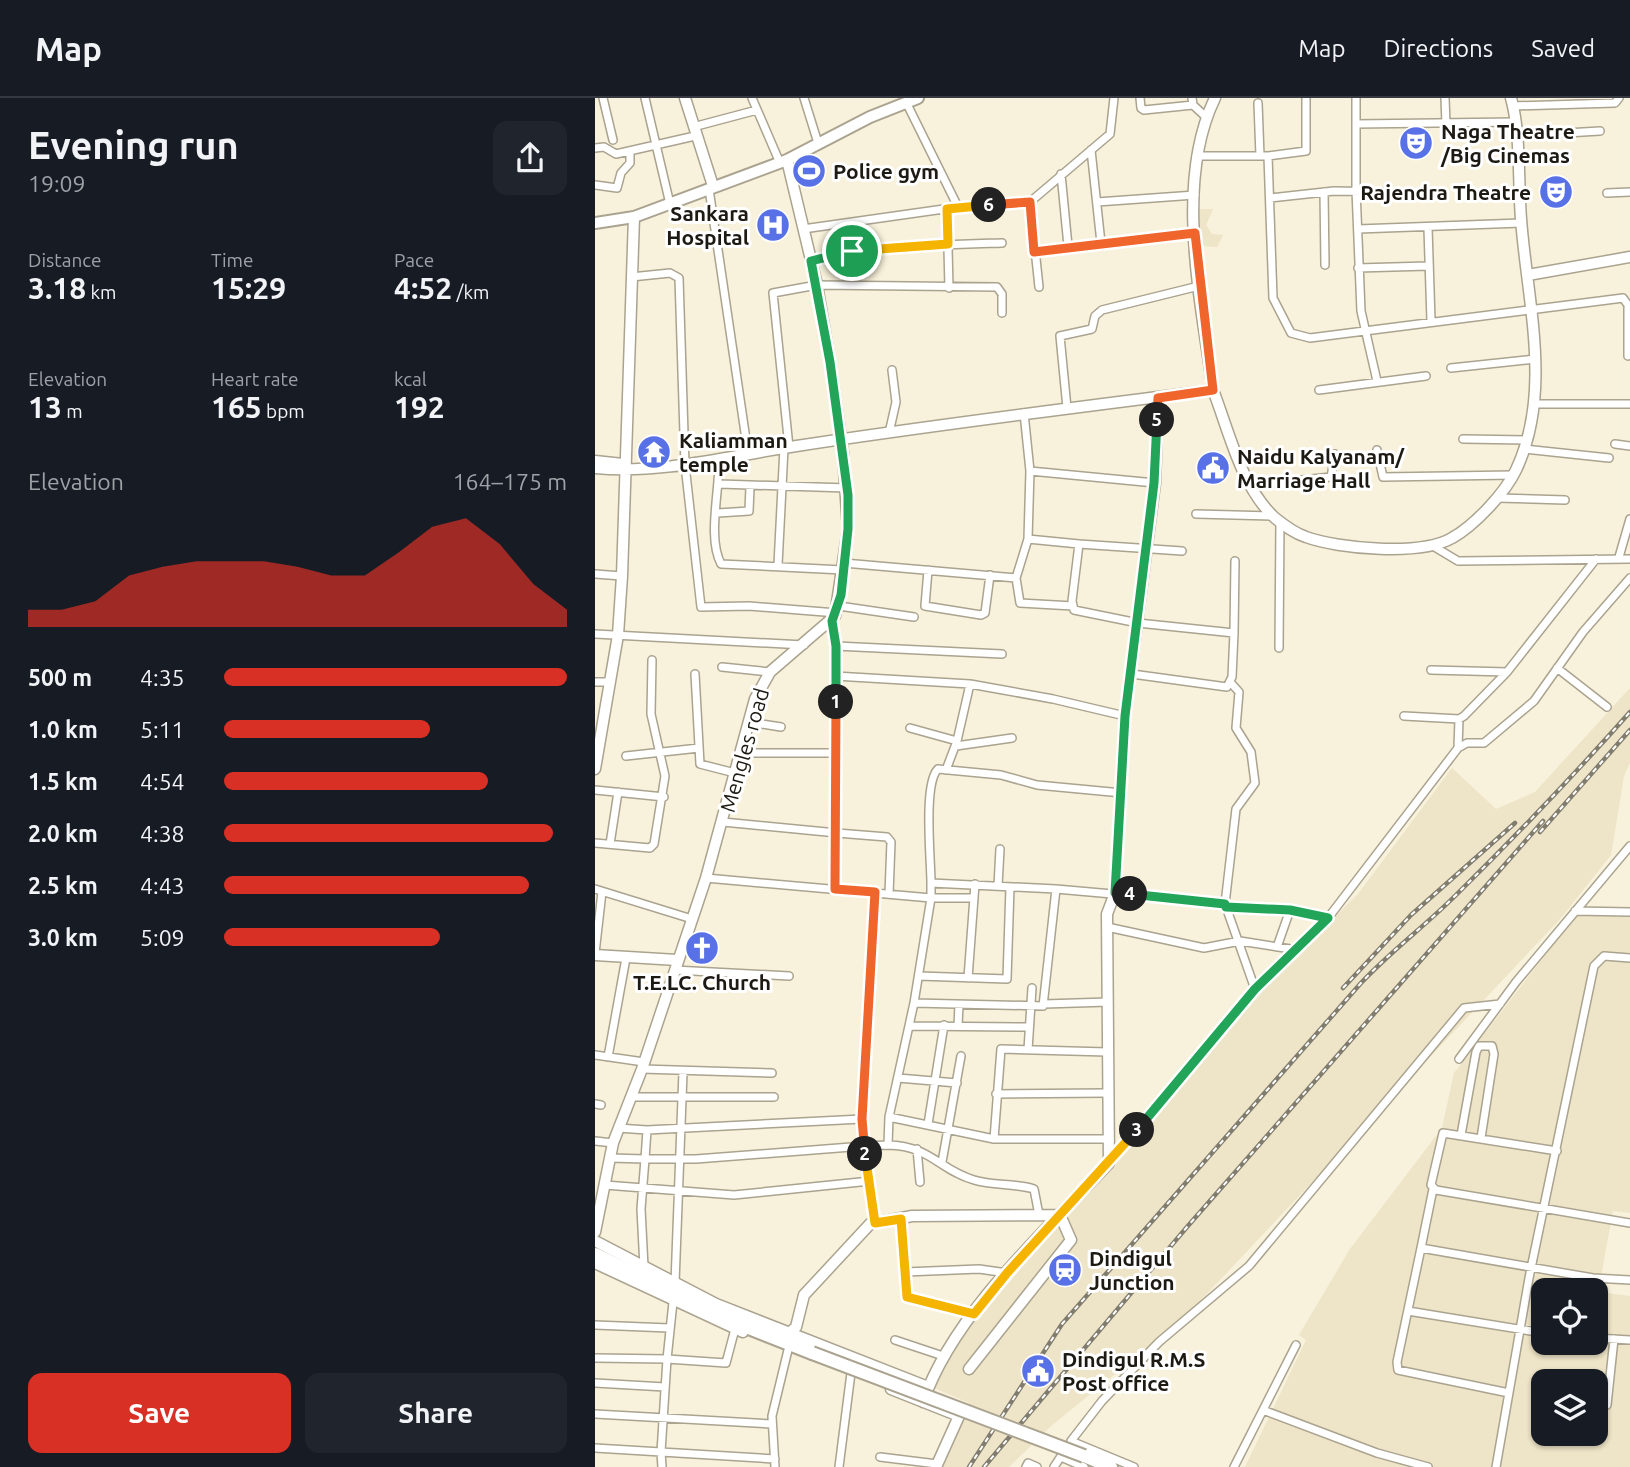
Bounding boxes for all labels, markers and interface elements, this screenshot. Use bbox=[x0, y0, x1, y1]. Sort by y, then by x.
text: Map bbox=[35, 30, 102, 67]
text: Map bbox=[1298, 35, 1345, 62]
text: Directions bbox=[1383, 35, 1493, 62]
text: Saved bbox=[1531, 35, 1595, 62]
place label: Naga Theatre /Big Cinemas bbox=[1440, 119, 1575, 167]
button: share bbox=[493, 121, 567, 195]
text: Evening run bbox=[28, 124, 239, 166]
theatre icon: Naga Theatre /Big Cinemas bbox=[1397, 124, 1435, 162]
sports icon: Police gym bbox=[790, 152, 828, 190]
place label: Police gym bbox=[833, 159, 939, 183]
text: 19:09 bbox=[28, 171, 86, 196]
theatre icon: Rajendra Theatre bbox=[1537, 173, 1575, 211]
place label: Rajendra Theatre bbox=[1360, 180, 1531, 204]
pin: 6 bbox=[971, 188, 1007, 222]
text: 6 bbox=[983, 193, 994, 215]
place label: Sankara Hospital bbox=[666, 201, 749, 249]
hospital icon: Sankara Hospital bbox=[754, 206, 792, 244]
pin bbox=[822, 221, 882, 281]
icon: arrive bbox=[833, 232, 871, 270]
text: Distance bbox=[28, 249, 102, 271]
text: Time bbox=[211, 249, 253, 271]
text: Pace bbox=[394, 249, 434, 271]
text: 3.18 bbox=[28, 271, 86, 305]
text: 15:29 bbox=[211, 271, 286, 305]
text: 4:52 bbox=[394, 271, 452, 305]
text: km bbox=[86, 281, 116, 303]
text: /km bbox=[452, 281, 490, 303]
text: Elevation bbox=[28, 368, 107, 390]
text: Heart rate bbox=[211, 368, 298, 390]
text: kcal bbox=[394, 368, 427, 390]
text: 13 bbox=[28, 390, 62, 424]
text: 165 bbox=[211, 390, 262, 424]
text: 192 bbox=[394, 390, 445, 424]
text: m bbox=[62, 400, 83, 422]
text: bpm bbox=[262, 400, 305, 422]
pin: 5 bbox=[1139, 402, 1175, 438]
text: 5 bbox=[1151, 408, 1162, 430]
place label: Kaliamman temple bbox=[679, 428, 788, 476]
temple icon: Kaliamman temple bbox=[635, 433, 673, 471]
place label: Naidu Kalyanam/ Marriage Hall bbox=[1237, 444, 1405, 492]
public building icon: Naidu Kalyanam/ Marriage Hall bbox=[1194, 449, 1232, 487]
text: Elevation bbox=[28, 469, 124, 494]
text: 164–175 m bbox=[453, 469, 567, 494]
text: 500 m bbox=[28, 665, 92, 690]
text: 4:35 bbox=[140, 665, 185, 690]
pin: 1 bbox=[819, 684, 853, 720]
street label: Mengles road bbox=[715, 685, 773, 815]
text: 1 bbox=[830, 690, 841, 712]
text: 1.0 km bbox=[28, 717, 98, 742]
text: 5:11 bbox=[140, 717, 185, 742]
text: 1.5 km bbox=[28, 769, 98, 794]
text: 4:54 bbox=[140, 769, 185, 794]
text: 2.0 km bbox=[28, 821, 98, 846]
text: 4:38 bbox=[140, 821, 185, 846]
text: 2.5 km bbox=[28, 873, 98, 898]
text: 4:43 bbox=[140, 873, 185, 898]
pin: 4 bbox=[1113, 876, 1147, 912]
text: 4 bbox=[1124, 882, 1135, 904]
text: 3.0 km bbox=[28, 925, 98, 950]
text: 5:09 bbox=[140, 925, 185, 950]
church icon: T.E.LC. Church bbox=[683, 929, 721, 967]
place label: T.E.LC. Church bbox=[633, 970, 771, 994]
pin: 3 bbox=[1119, 1112, 1155, 1148]
text: 3 bbox=[1131, 1118, 1142, 1140]
pin: 2 bbox=[847, 1136, 883, 1172]
text: 2 bbox=[859, 1142, 870, 1164]
place label: Dindigul Junction bbox=[1089, 1246, 1175, 1294]
station icon: Dindigul Junction bbox=[1046, 1251, 1084, 1289]
map controls bbox=[1531, 1278, 1608, 1446]
button: locate bbox=[1531, 1278, 1608, 1355]
place label: Dindigul R.M.S Post office bbox=[1062, 1347, 1205, 1395]
public building icon: Dindigul R.M.S Post office bbox=[1019, 1352, 1057, 1390]
button: layers bbox=[1531, 1369, 1608, 1446]
button: Save bbox=[28, 1373, 291, 1453]
button: Share bbox=[305, 1373, 567, 1453]

